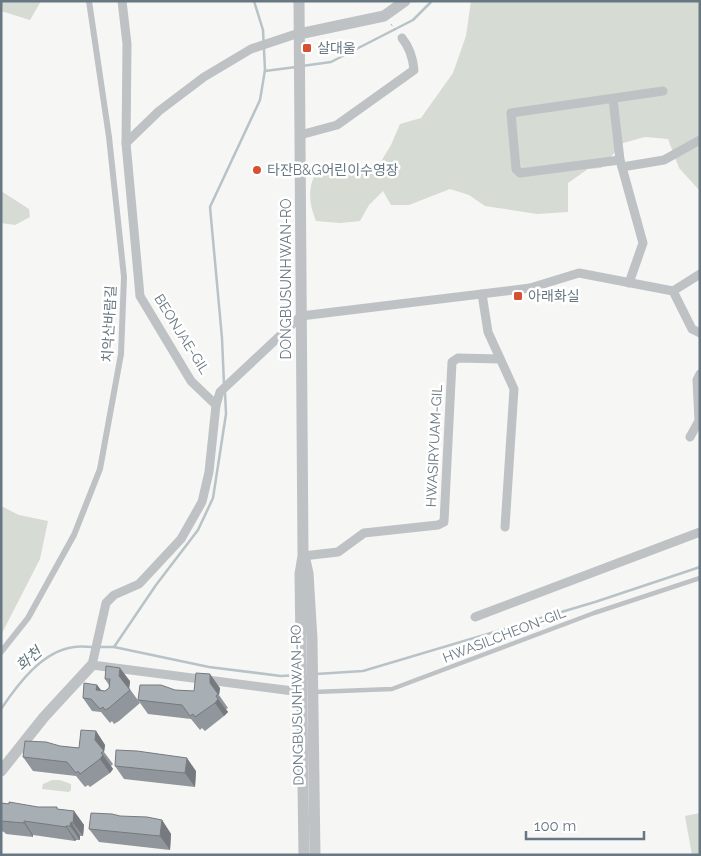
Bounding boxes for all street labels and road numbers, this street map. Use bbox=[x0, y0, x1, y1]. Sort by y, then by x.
street label: DONGBUSUNHWAN-RO bbox=[278, 198, 294, 360]
street label: 치악산바람길 bbox=[99, 285, 119, 363]
street label: BEONJAE-GIL bbox=[151, 291, 213, 377]
street label: HWASIRYUAM-GIL bbox=[423, 384, 445, 508]
street label: HWASILCHEON-GIL bbox=[440, 604, 568, 666]
street label: DONGBUSUNHWAN-RO bbox=[288, 624, 306, 786]

